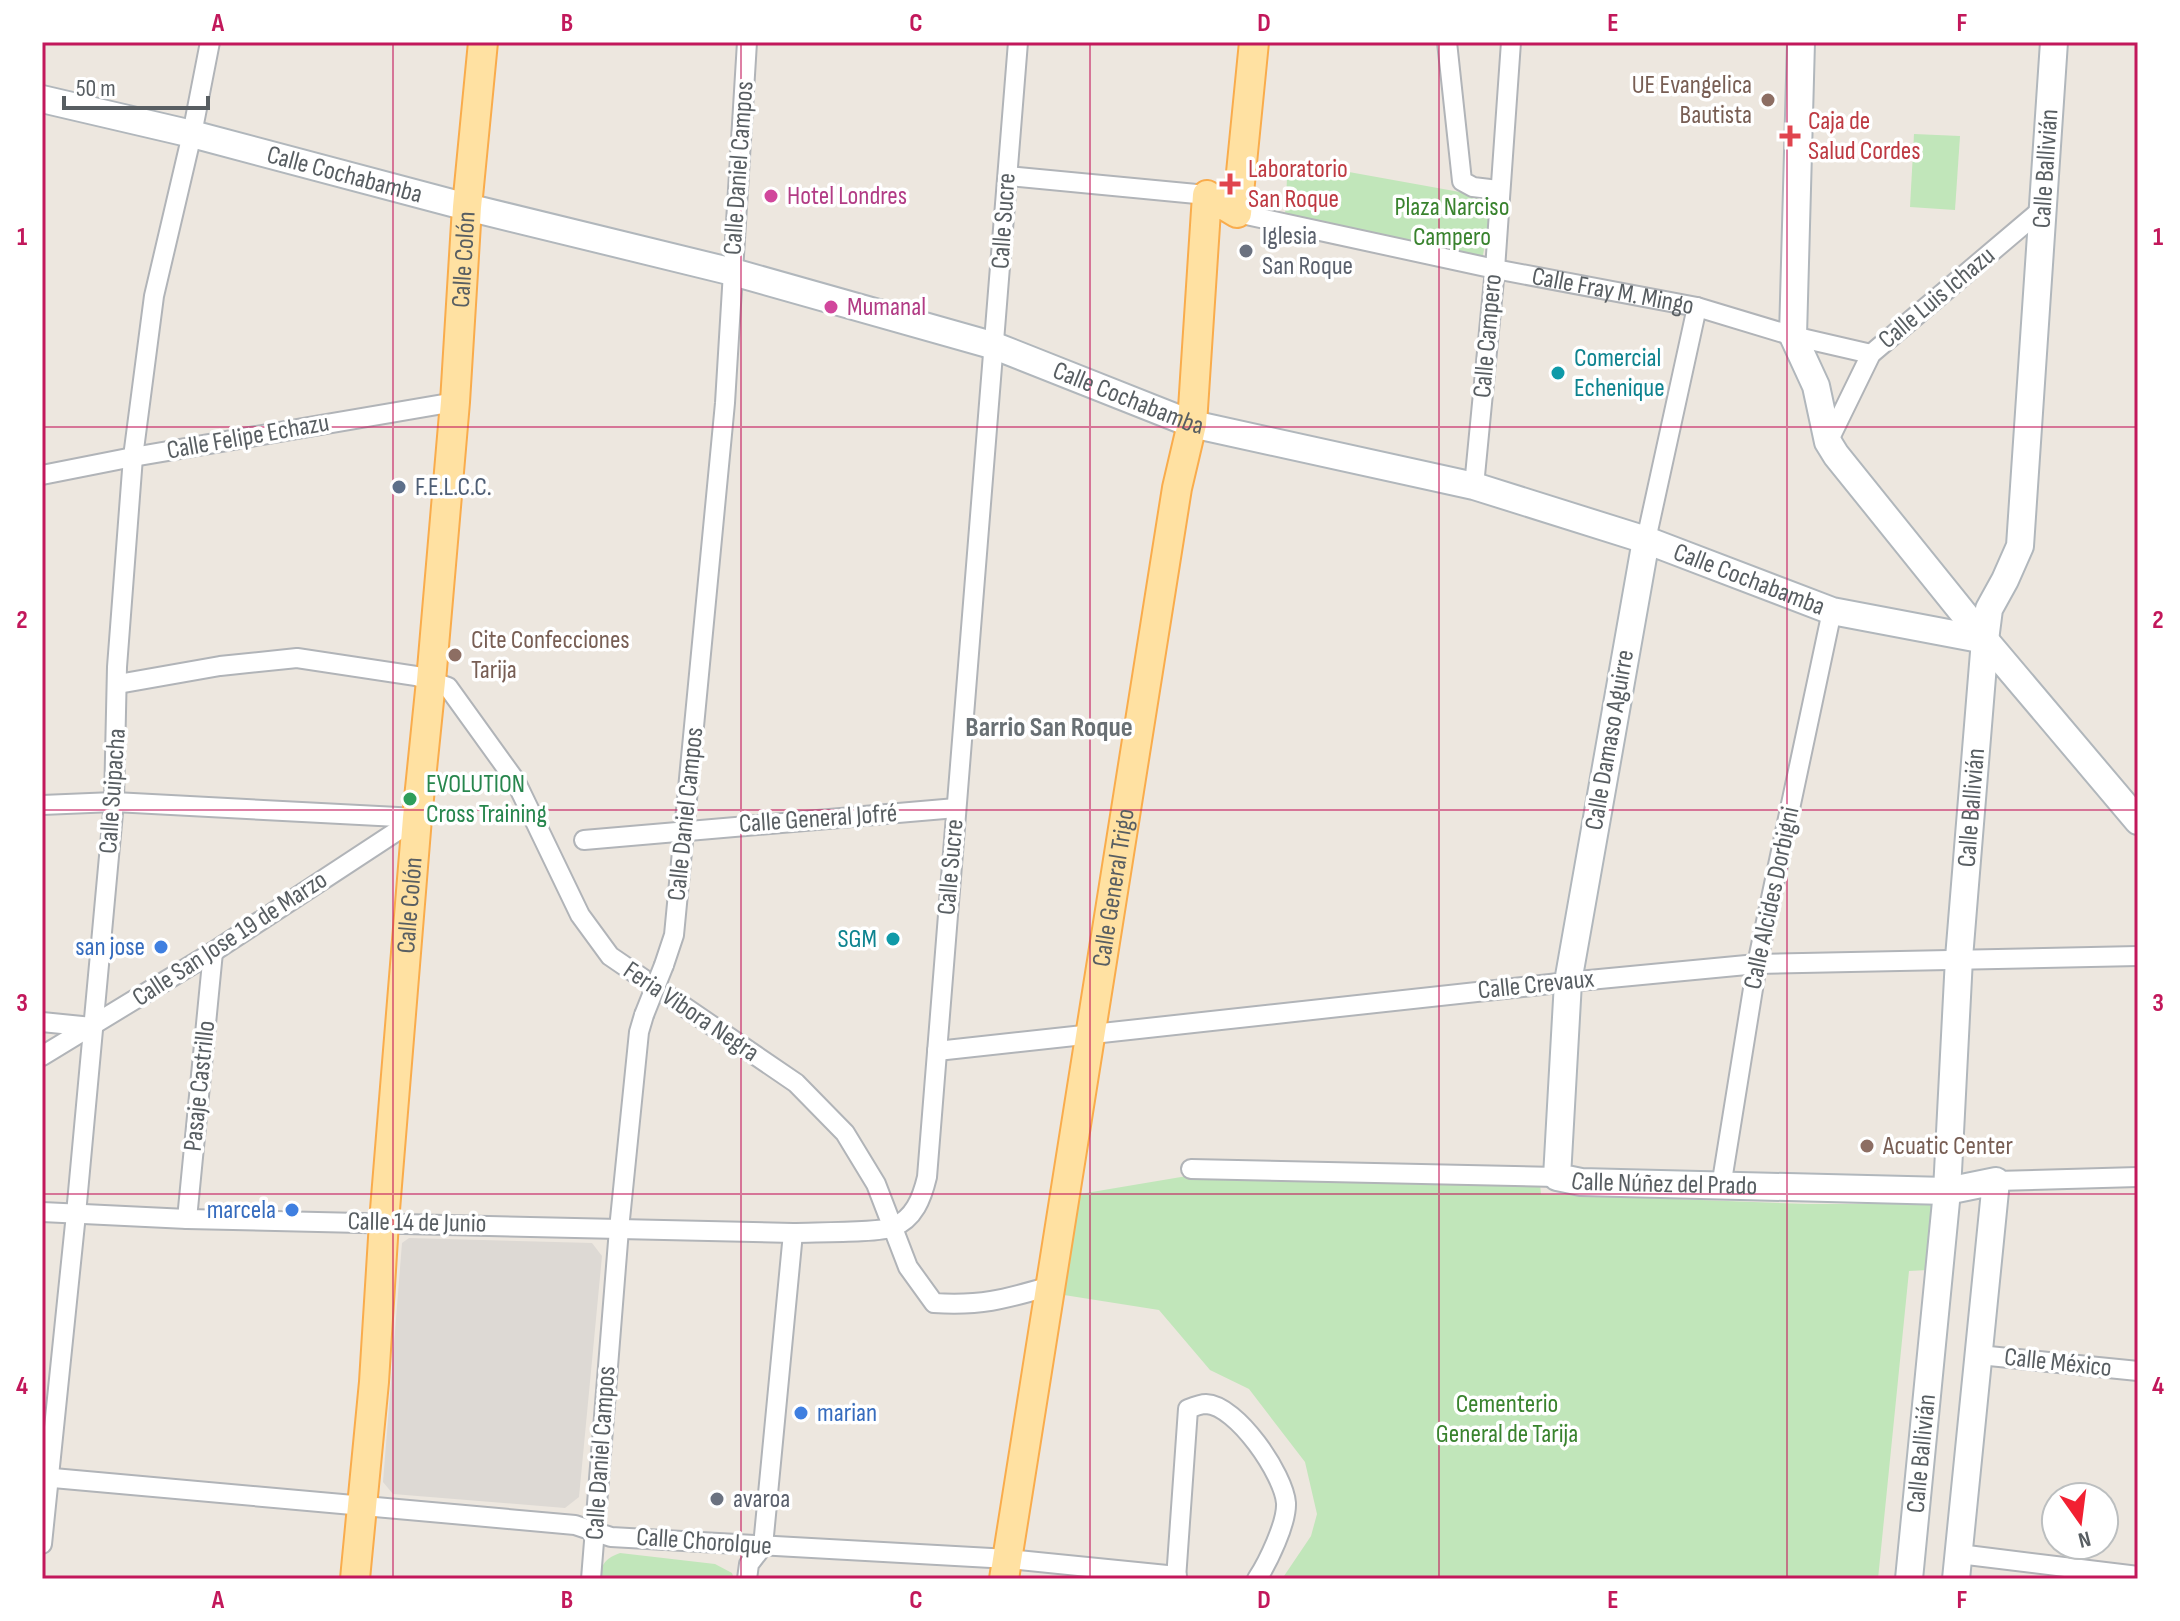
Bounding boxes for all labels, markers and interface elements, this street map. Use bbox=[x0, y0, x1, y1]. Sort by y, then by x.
text: A bbox=[211, 8, 225, 39]
text: B bbox=[561, 8, 573, 39]
text: C bbox=[909, 8, 923, 39]
text: D bbox=[1257, 8, 1271, 39]
text: E bbox=[1607, 8, 1619, 39]
text: F bbox=[1957, 8, 1968, 39]
scale bar bbox=[64, 60, 208, 110]
place label: UE Evangelica Bautista bbox=[1632, 70, 1752, 131]
text: 50 m bbox=[76, 74, 116, 103]
street label: Calle Daniel Campos bbox=[717, 80, 761, 256]
marker: UE Evangelica Bautista bbox=[1759, 91, 1777, 109]
place label: Caja de Salud Cordes bbox=[1808, 106, 1921, 167]
street label: Calle Ballivián bbox=[2026, 108, 2065, 229]
marker: Caja de Salud Cordes bbox=[1779, 125, 1801, 147]
street label: Calle Cochabamba bbox=[264, 139, 426, 210]
place label: Laboratorio San Roque bbox=[1248, 154, 1348, 215]
street label: Calle Sucre bbox=[985, 172, 1023, 270]
marker: Laboratorio San Roque bbox=[1219, 173, 1241, 195]
place label: Hotel Londres bbox=[787, 181, 907, 212]
marker: Hotel Londres bbox=[762, 187, 780, 205]
park label: Plaza Narciso Campero bbox=[1395, 192, 1509, 253]
street label: Calle Colón bbox=[445, 211, 482, 309]
place label: Iglesia San Roque bbox=[1262, 221, 1353, 282]
text: 1 bbox=[17, 222, 27, 253]
text: 1 bbox=[2153, 222, 2163, 253]
street label: Calle Luis Ichazu bbox=[1873, 240, 2001, 356]
marker: Iglesia San Roque bbox=[1237, 242, 1255, 260]
street label: Calle Fray M. Mingo bbox=[1529, 261, 1697, 322]
street label: Calle Campero bbox=[1467, 273, 1509, 399]
place label: Mumanal bbox=[847, 292, 926, 323]
marker: Mumanal bbox=[822, 298, 840, 316]
place label: Comercial Echenique bbox=[1574, 343, 1665, 404]
street label: Calle Cochabamba bbox=[1048, 355, 1206, 442]
marker: Comercial Echenique bbox=[1549, 364, 1567, 382]
street label: Calle Felipe Echazu bbox=[164, 407, 332, 467]
place label: F.E.L.C.C. bbox=[415, 472, 492, 503]
marker: F.E.L.C.C. bbox=[390, 478, 408, 496]
street label: Calle Cochabamba bbox=[1669, 536, 1829, 622]
text: 2 bbox=[16, 605, 28, 636]
text: 2 bbox=[2152, 605, 2164, 636]
place label: Cite Confecciones Tarija bbox=[471, 625, 630, 686]
marker: Cite Confecciones Tarija bbox=[446, 646, 464, 664]
street label: Calle Damaso Aguirre bbox=[1579, 647, 1641, 833]
district label: Barrio San Roque bbox=[965, 711, 1133, 744]
street label: Calle Daniel Campos bbox=[661, 726, 711, 902]
street label: Calle Suipacha bbox=[93, 727, 133, 855]
street label: Calle Ballivián bbox=[1951, 747, 1992, 868]
place label: EVOLUTION Cross Training bbox=[426, 769, 547, 830]
marker: EVOLUTION Cross Training bbox=[401, 790, 419, 808]
street label: Calle General Jofré bbox=[738, 798, 898, 840]
street label: Calle Alcides Dorbigni bbox=[1738, 804, 1806, 992]
street label: Calle General Trigo bbox=[1086, 806, 1141, 969]
street label: Calle Sucre bbox=[931, 818, 971, 916]
street label: Calle Colón bbox=[390, 856, 429, 955]
street label: Calle San Jose 19 de Marzo bbox=[127, 865, 333, 1013]
place label: SGM bbox=[837, 924, 877, 955]
marker: SGM bbox=[884, 930, 902, 948]
place label: san jose bbox=[75, 932, 145, 963]
marker: san jose bbox=[152, 938, 170, 956]
street label: Feria Vibora Negra bbox=[617, 955, 765, 1069]
street label: Calle Crevaux bbox=[1476, 963, 1596, 1007]
text: 3 bbox=[16, 988, 28, 1019]
text: 3 bbox=[2152, 988, 2164, 1019]
street label: Pasaje Castrillo bbox=[178, 1019, 222, 1153]
place label: Acuatic Center bbox=[1882, 1131, 2013, 1162]
marker: Acuatic Center bbox=[1858, 1137, 1876, 1155]
street label: Calle Núñez del Prado bbox=[1569, 1165, 1758, 1202]
place label: marcela bbox=[207, 1195, 276, 1226]
marker: marcela bbox=[283, 1201, 301, 1219]
street label: Calle 14 de Junio bbox=[347, 1206, 487, 1240]
street label: Calle México bbox=[2003, 1342, 2113, 1384]
street label: Calle Daniel Campos bbox=[579, 1365, 623, 1541]
text: 4 bbox=[16, 1371, 28, 1402]
text: 4 bbox=[2152, 1371, 2164, 1402]
park label: Cementerio General de Tarija bbox=[1436, 1389, 1578, 1450]
street label: Calle Ballivián bbox=[1900, 1393, 1943, 1514]
place label: marian bbox=[817, 1398, 877, 1429]
marker: marian bbox=[792, 1404, 810, 1422]
north arrow bbox=[2040, 1481, 2120, 1561]
place label: avaroa bbox=[733, 1484, 790, 1515]
marker: avaroa bbox=[708, 1490, 726, 1508]
street label: Calle Chorolque bbox=[635, 1522, 773, 1562]
text: N bbox=[2076, 1524, 2093, 1553]
text: A bbox=[211, 1585, 225, 1616]
text: B bbox=[561, 1585, 573, 1616]
text: C bbox=[909, 1585, 923, 1616]
text: D bbox=[1257, 1585, 1271, 1616]
text: E bbox=[1607, 1585, 1619, 1616]
text: F bbox=[1957, 1585, 1968, 1616]

